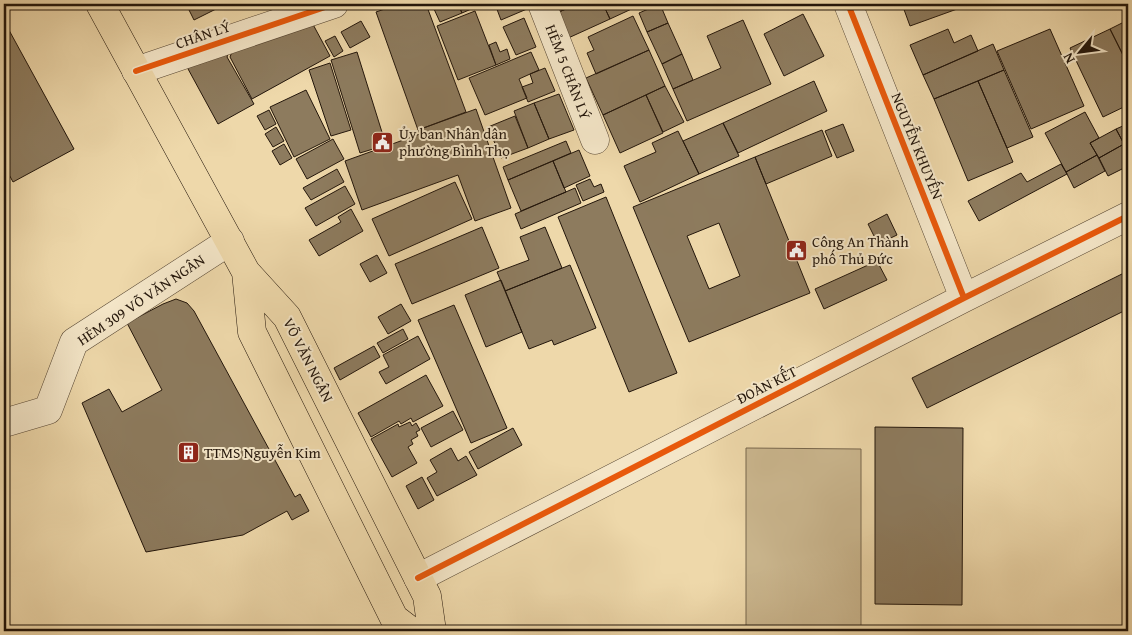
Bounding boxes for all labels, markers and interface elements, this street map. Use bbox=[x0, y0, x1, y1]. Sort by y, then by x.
street label: CHÂN LÝ bbox=[173, 15, 233, 54]
street label: HẺM 5 CHÂN LÝ bbox=[541, 21, 596, 122]
north arrow bbox=[1054, 28, 1104, 78]
text: N bbox=[1057, 49, 1080, 67]
street label: NGUYỄN KHUYẾN bbox=[886, 89, 949, 202]
place label: Ủy ban Nhân dân phường Bình Thọ bbox=[399, 123, 510, 161]
public building icon: Ủy ban Nhân dân phường Bình Thọ bbox=[371, 131, 395, 155]
place label: Công An Thành phố Thủ Đức bbox=[812, 231, 909, 269]
public building icon: Công An Thành phố Thủ Đức bbox=[784, 239, 808, 263]
street label: HẺM 309 VÕ VĂN NGÂN bbox=[73, 249, 209, 350]
street label: VÕ VĂN NGÂN bbox=[278, 314, 339, 406]
street label: ĐOÀN KẾT bbox=[733, 360, 801, 409]
building icon: TTMS Nguyễn Kim bbox=[176, 441, 200, 465]
place label: TTMS Nguyễn Kim bbox=[204, 442, 321, 463]

